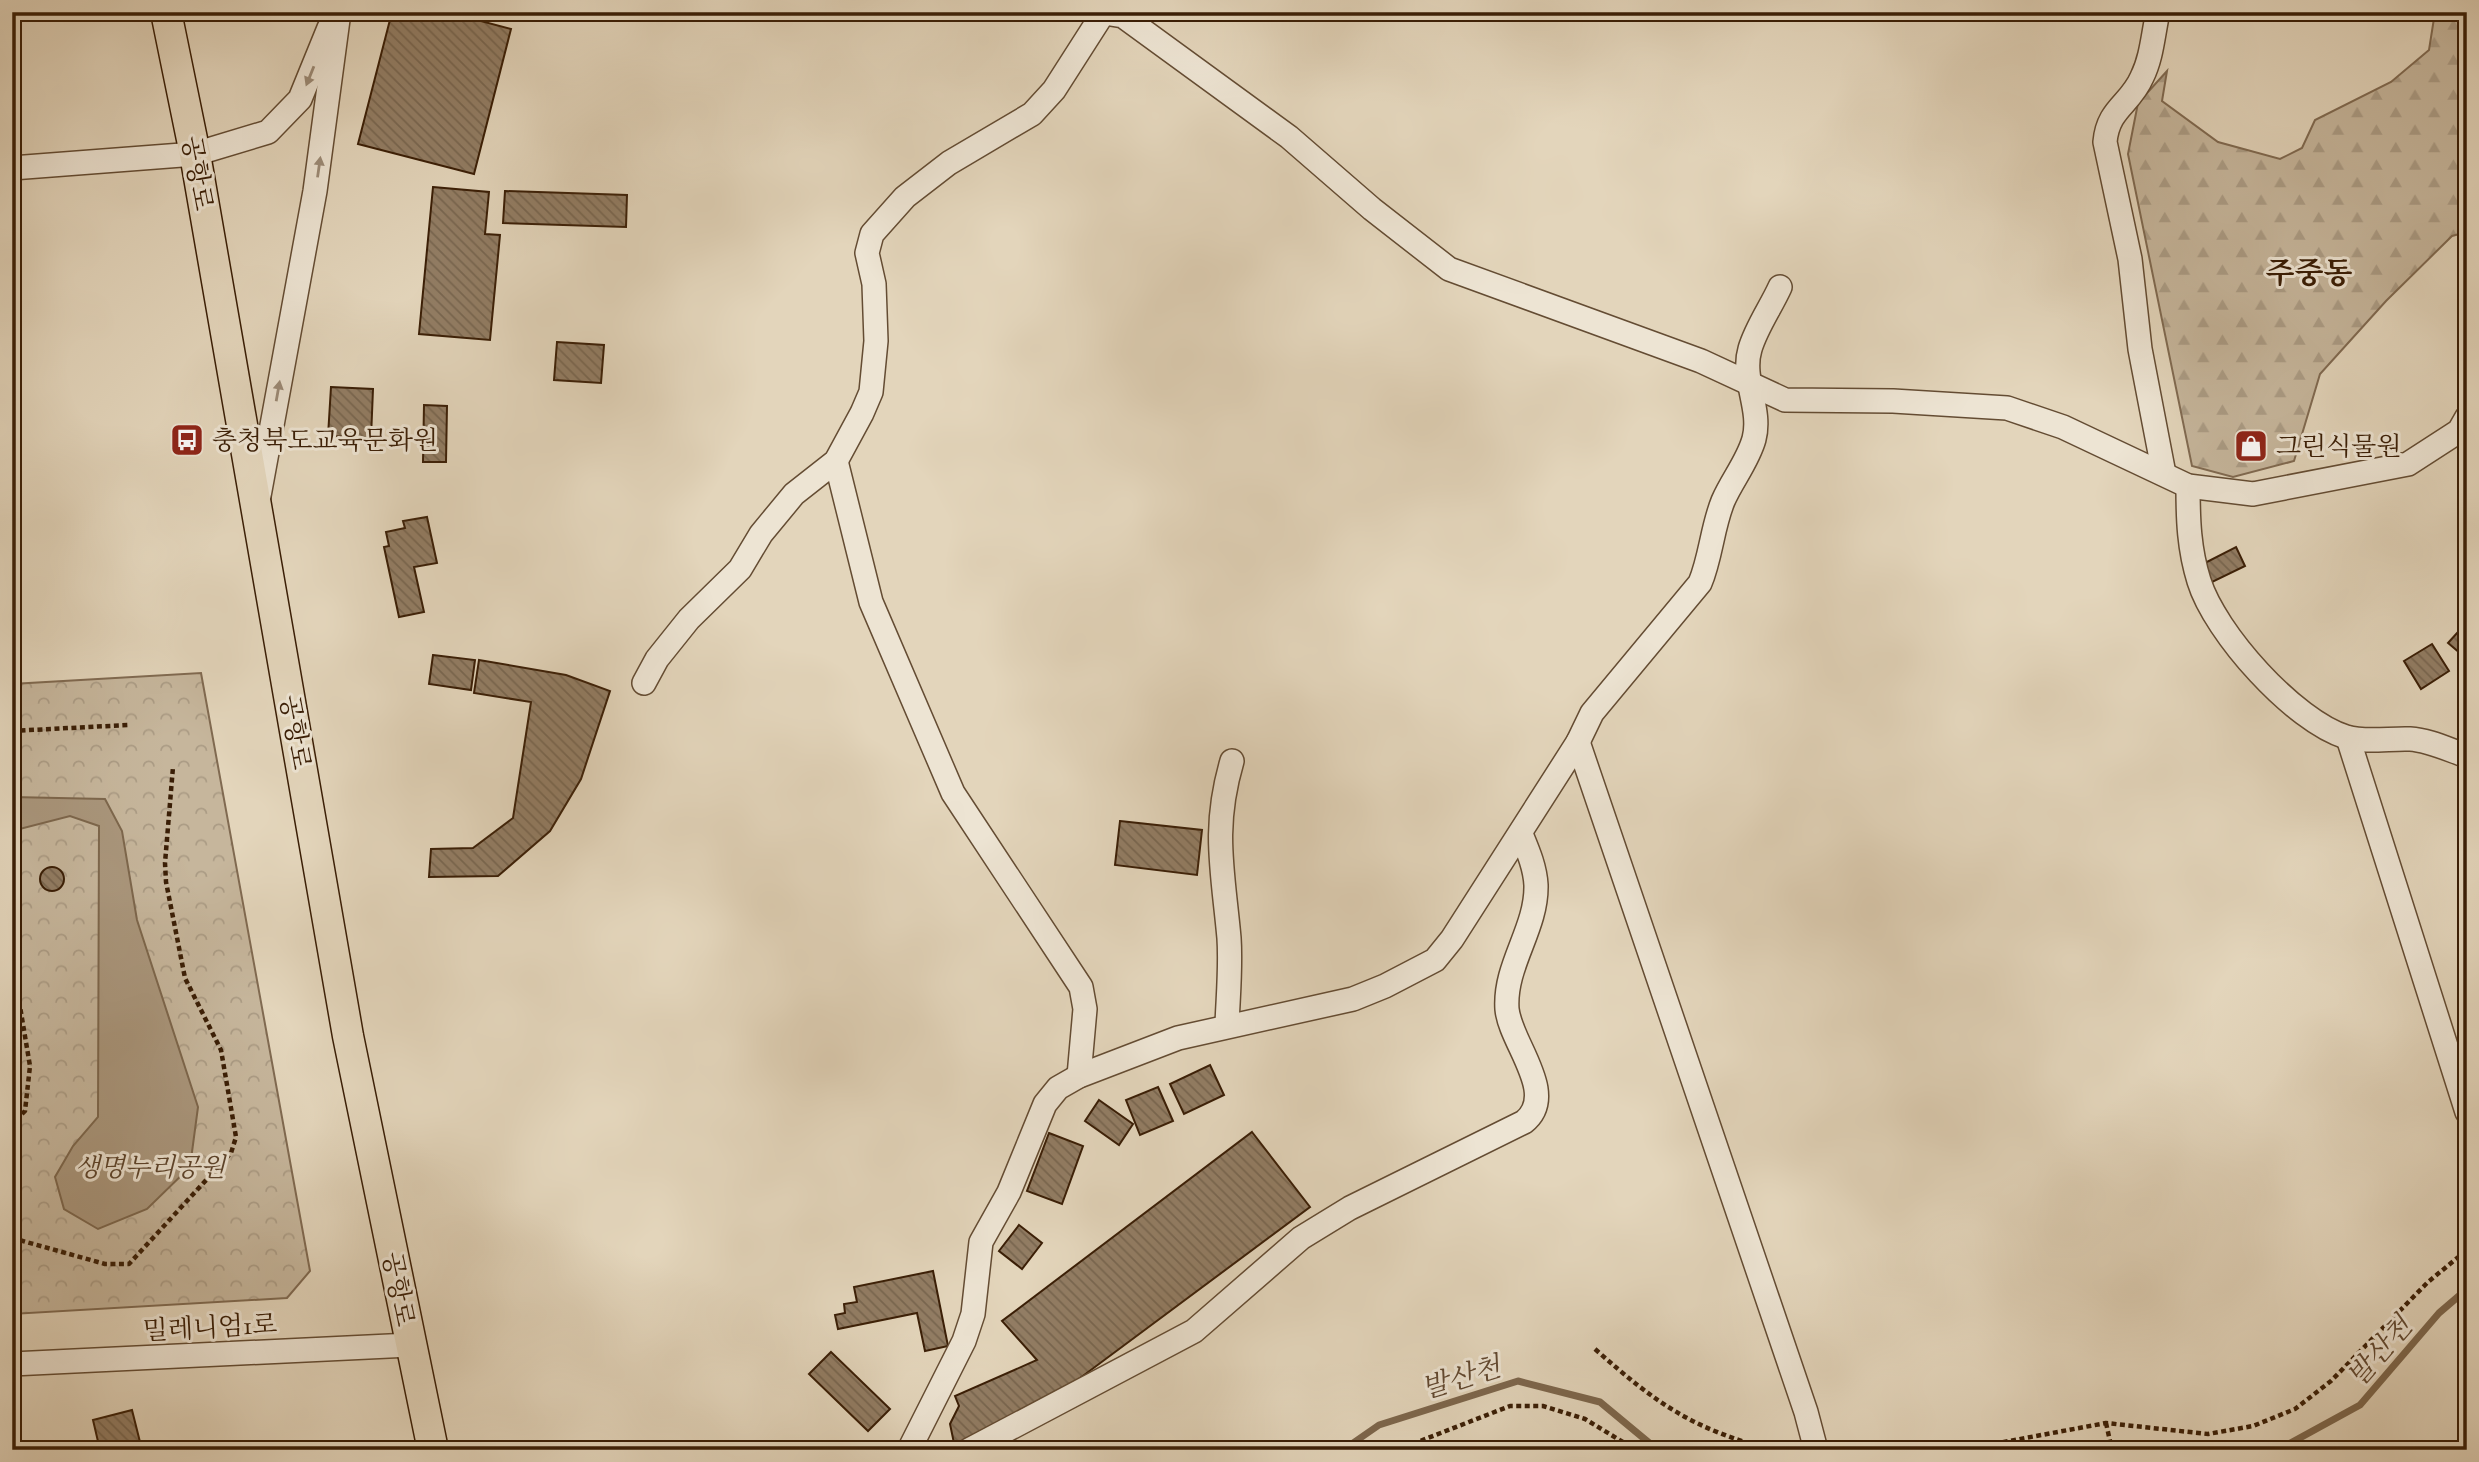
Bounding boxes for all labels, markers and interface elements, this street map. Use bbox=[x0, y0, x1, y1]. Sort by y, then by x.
one-way arrow bbox=[304, 65, 315, 86]
street label: 공항로 bbox=[171, 133, 220, 214]
one-way arrow bbox=[314, 156, 325, 178]
district label: 주중동 bbox=[2266, 254, 2352, 297]
one-way arrow bbox=[273, 380, 284, 402]
bus stop icon: 충청북도교육문화원 bbox=[168, 421, 206, 459]
place label: 충청북도교육문화원 bbox=[212, 424, 438, 461]
shop icon: 그린식물원 bbox=[2232, 427, 2270, 465]
place label: 그린식물원 bbox=[2276, 430, 2402, 467]
street label: 공항로 bbox=[269, 692, 318, 773]
park label: 생명누리공원 bbox=[75, 1151, 227, 1188]
street label: 공항로 bbox=[371, 1249, 422, 1330]
street label: 밀레니엄1로 bbox=[142, 1308, 278, 1351]
water label: 발산천 bbox=[2340, 1308, 2424, 1397]
water label: 발산천 bbox=[1417, 1348, 1508, 1411]

